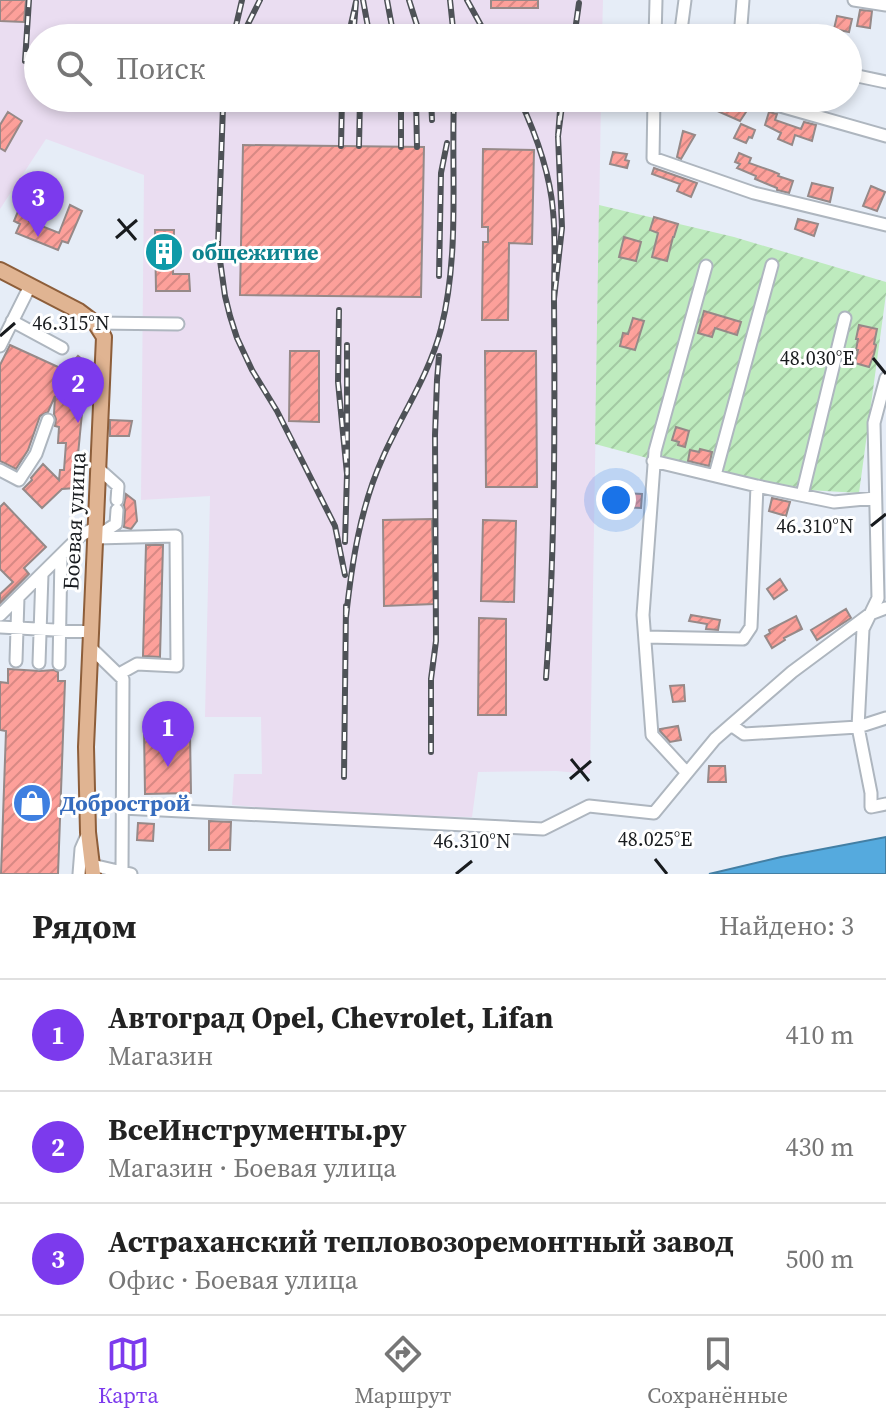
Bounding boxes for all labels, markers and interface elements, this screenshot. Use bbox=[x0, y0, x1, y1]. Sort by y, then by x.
search box bbox=[24, 24, 862, 112]
icon: search bbox=[52, 46, 96, 90]
text: Поиск bbox=[116, 48, 205, 89]
pin: 3 bbox=[12, 171, 64, 237]
building icon: общежитие bbox=[143, 231, 185, 273]
place label: общежитие bbox=[192, 237, 318, 267]
text: 46.315°N bbox=[32, 309, 110, 337]
text: 48.030°E bbox=[780, 344, 854, 372]
pin: 2 bbox=[52, 357, 104, 423]
street label: Боевая улица bbox=[55, 450, 93, 591]
your location bbox=[596, 480, 636, 520]
text: 46.310°N bbox=[776, 512, 854, 540]
pin: 1 bbox=[142, 701, 194, 767]
shop icon: Добрострой bbox=[11, 782, 53, 824]
place label: Добрострой bbox=[60, 788, 190, 818]
text: 48.025°E bbox=[618, 825, 692, 853]
text: 46.310°N bbox=[433, 827, 511, 855]
text: Рядом bbox=[32, 903, 137, 949]
text: Найдено: 3 bbox=[719, 908, 854, 944]
text: Автоград Opel, Chevrolet, Lifan bbox=[108, 997, 554, 1038]
text: 1 bbox=[51, 1017, 65, 1053]
text: 410 m bbox=[786, 1017, 854, 1053]
text: Магазин bbox=[108, 1038, 213, 1074]
text: ВсеИнструменты.ру bbox=[108, 1109, 407, 1150]
text: 2 bbox=[51, 1129, 65, 1165]
text: 430 m bbox=[786, 1129, 854, 1165]
text: Магазин · Боевая улица bbox=[108, 1150, 397, 1186]
text: Астраханский тепловозоремонтный завод bbox=[108, 1221, 734, 1262]
text: 3 bbox=[51, 1241, 65, 1277]
text: 500 m bbox=[786, 1241, 854, 1277]
text: Офис · Боевая улица bbox=[108, 1262, 358, 1298]
tab: Карта bbox=[98, 1332, 159, 1410]
tab: Маршрут bbox=[354, 1332, 451, 1410]
tab: Сохранённые bbox=[647, 1332, 788, 1410]

